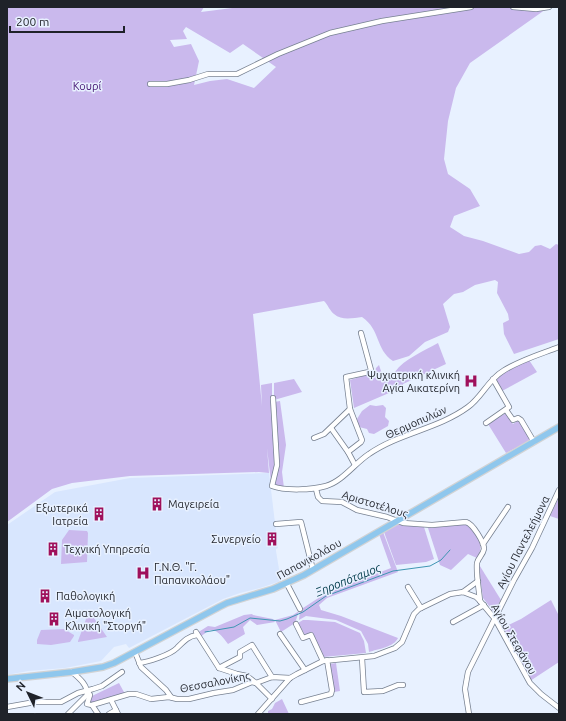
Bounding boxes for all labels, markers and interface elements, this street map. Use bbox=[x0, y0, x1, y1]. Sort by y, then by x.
scale bar bbox=[10, 8, 124, 34]
text: 200 m bbox=[16, 15, 49, 28]
park label: Κουρί bbox=[73, 80, 101, 92]
place label: Ψυχιατρική κλινική Αγία Αικατερίνη bbox=[367, 369, 460, 394]
hospital icon: Ψυχιατρική κλινική Αγία Αικατερίνη bbox=[463, 373, 479, 389]
street label: Θερμοπυλών bbox=[383, 403, 449, 441]
street label: Αριστοτέλους bbox=[340, 488, 409, 521]
street label: Αγίου Παντελεήμονα bbox=[494, 493, 552, 590]
building icon: Μαγειρεία bbox=[149, 496, 165, 512]
place label: Μαγειρεία bbox=[168, 498, 220, 510]
place label: Εξωτερικά Ιατρεία bbox=[36, 502, 88, 527]
building icon: Εξωτερικά Ιατρεία bbox=[91, 506, 107, 522]
building icon: Συνεργείο bbox=[264, 531, 280, 547]
place label: Συνεργείο bbox=[211, 533, 261, 545]
street label: Παπανικολάου bbox=[275, 536, 343, 582]
building icon: Τεχνική Υπηρεσία bbox=[45, 541, 61, 557]
place label: Τεχνική Υπηρεσία bbox=[64, 543, 150, 555]
water label: Ξηροπόταμος bbox=[312, 560, 383, 600]
place label: Γ.Ν.Θ. "Γ. Παπανικολάου" bbox=[154, 561, 230, 586]
hospital icon: Γ.Ν.Θ. "Γ. Παπανικολάου" bbox=[135, 565, 151, 581]
building icon: Παθολογική bbox=[37, 588, 53, 604]
place label: Παθολογική bbox=[56, 590, 115, 602]
street label: Αγίου Στεφάνου bbox=[489, 602, 539, 676]
place label: Αιματολογική Κλινική "Στοργή" bbox=[65, 607, 146, 632]
building icon: Αιματολογική Κλινική "Στοργή" bbox=[46, 611, 62, 627]
street label: Θεσσαλονίκης bbox=[179, 669, 251, 696]
north arrow bbox=[8, 673, 48, 713]
text: N bbox=[13, 679, 28, 693]

